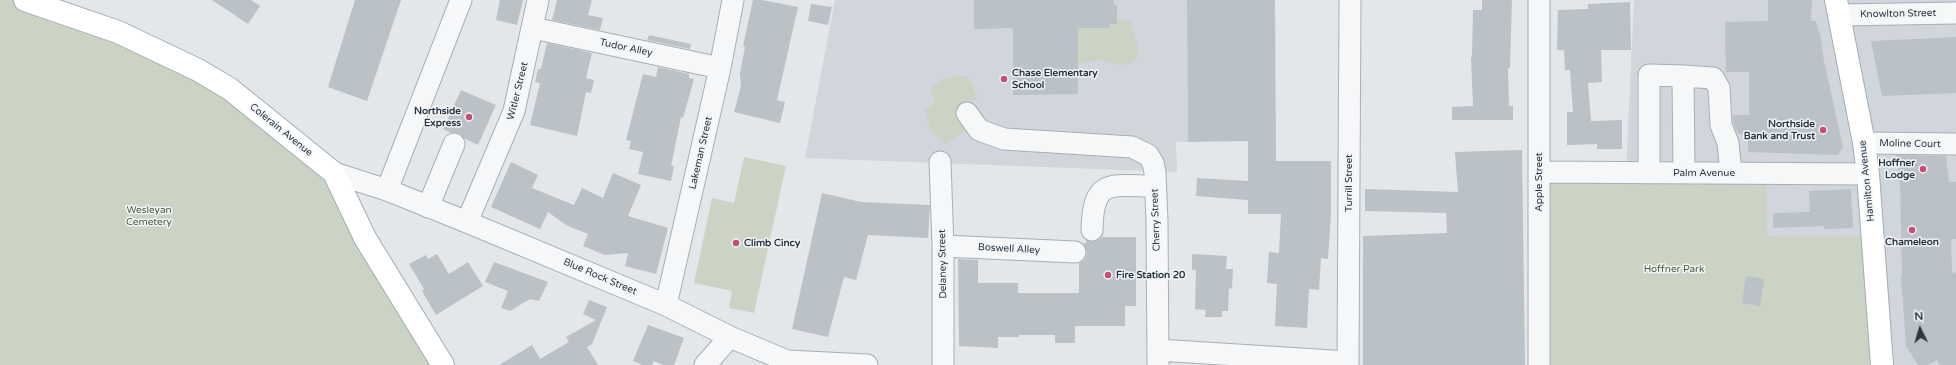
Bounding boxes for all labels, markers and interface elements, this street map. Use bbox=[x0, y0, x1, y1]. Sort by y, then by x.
street label: Knowlton Street bbox=[1860, 7, 1936, 21]
street label: Tudor Alley bbox=[598, 37, 654, 59]
street label: Witler Street bbox=[505, 61, 531, 121]
place label: Chase Elementary School bbox=[1012, 67, 1098, 90]
marker: Chase Elementary School bbox=[999, 74, 1009, 84]
street label: Colerain Avenue bbox=[247, 101, 315, 159]
place label: Northside Express bbox=[414, 105, 461, 128]
marker: Northside Express bbox=[464, 112, 474, 122]
street label: Lakeman Street bbox=[687, 115, 715, 191]
place label: Northside Bank and Trust bbox=[1744, 118, 1815, 142]
marker: Northside Bank and Trust bbox=[1818, 125, 1828, 135]
street label: Moline Court bbox=[1879, 137, 1941, 151]
street label: Hamilton Avenue bbox=[1857, 140, 1877, 222]
street label: Apple Street bbox=[1533, 152, 1545, 212]
street label: Turrill Street bbox=[1343, 154, 1355, 212]
place label: Hoffner Lodge bbox=[1878, 157, 1915, 180]
marker: Hoffner Lodge bbox=[1918, 164, 1928, 174]
street label: Palm Avenue bbox=[1673, 167, 1735, 179]
street label: Cherry Street bbox=[1149, 188, 1163, 252]
park label: Wesleyan Cemetery bbox=[126, 204, 172, 228]
marker: Chameleon bbox=[1907, 225, 1917, 235]
street label: Delaney Street bbox=[936, 229, 950, 299]
place label: Chameleon bbox=[1885, 236, 1939, 248]
place label: Climb Cincy bbox=[744, 237, 800, 249]
marker: Climb Cincy bbox=[731, 238, 741, 248]
street label: Boswell Alley bbox=[978, 241, 1040, 257]
street label: Blue Rock Street bbox=[561, 256, 639, 298]
park label: Hoffner Park bbox=[1644, 263, 1704, 275]
place label: Fire Station 20 bbox=[1116, 269, 1185, 281]
marker: Fire Station 20 bbox=[1103, 270, 1113, 280]
north arrow bbox=[1900, 309, 1940, 349]
text: N bbox=[1914, 310, 1924, 323]

